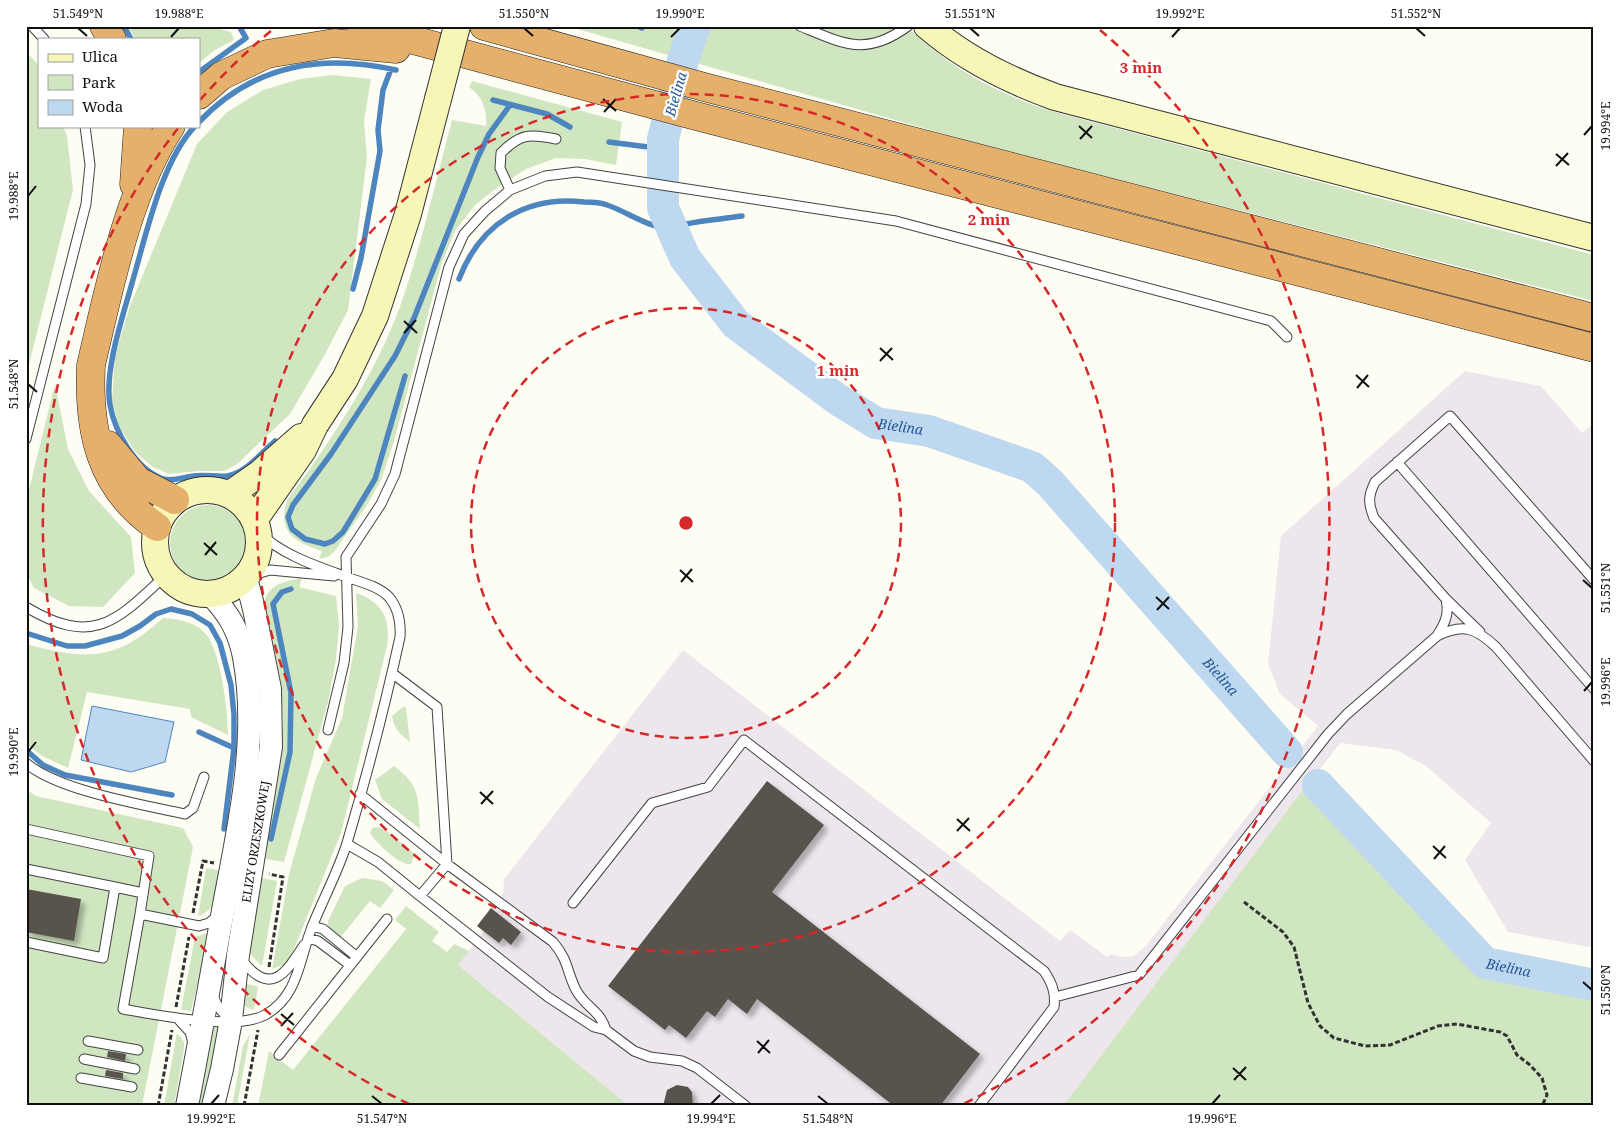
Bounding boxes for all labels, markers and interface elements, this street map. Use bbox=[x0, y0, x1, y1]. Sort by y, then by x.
text: 51.549°N bbox=[53, 5, 103, 22]
text: 19.988°E bbox=[155, 5, 203, 22]
text: 51.550°N bbox=[499, 5, 549, 22]
text: 19.990°E bbox=[656, 5, 704, 22]
text: 51.551°N bbox=[945, 5, 995, 22]
text: 19.992°E bbox=[1156, 5, 1204, 22]
text: 51.552°N bbox=[1391, 5, 1441, 22]
legend bbox=[38, 38, 200, 128]
text: Ulica bbox=[82, 46, 118, 66]
text: 3 min bbox=[1120, 57, 1162, 77]
water label: Bielina bbox=[660, 69, 691, 119]
text: Park bbox=[82, 72, 116, 92]
text: Woda bbox=[82, 96, 123, 116]
text: 19.994°E bbox=[1597, 102, 1614, 150]
text: 19.988°E bbox=[5, 172, 22, 220]
text: 2 min bbox=[968, 209, 1010, 229]
text: 51.548°N bbox=[5, 359, 22, 409]
text: 1 min bbox=[817, 360, 859, 380]
water label: Bielina bbox=[876, 413, 925, 439]
centre of rings bbox=[677, 514, 695, 532]
text: 51.551°N bbox=[1597, 563, 1614, 613]
water label: Bielina bbox=[1198, 652, 1244, 700]
text: 19.996°E bbox=[1597, 658, 1614, 706]
text: 19.990°E bbox=[5, 728, 22, 776]
street label: ELIZY ORZESZKOWEJ bbox=[237, 779, 274, 904]
water label: Bielina bbox=[1483, 953, 1534, 981]
text: 51.550°N bbox=[1597, 965, 1614, 1015]
text: 19.992°E bbox=[187, 1110, 235, 1127]
text: 51.547°N bbox=[357, 1110, 407, 1127]
text: 19.994°E bbox=[687, 1110, 735, 1127]
text: 51.548°N bbox=[803, 1110, 853, 1127]
text: 19.996°E bbox=[1188, 1110, 1236, 1127]

